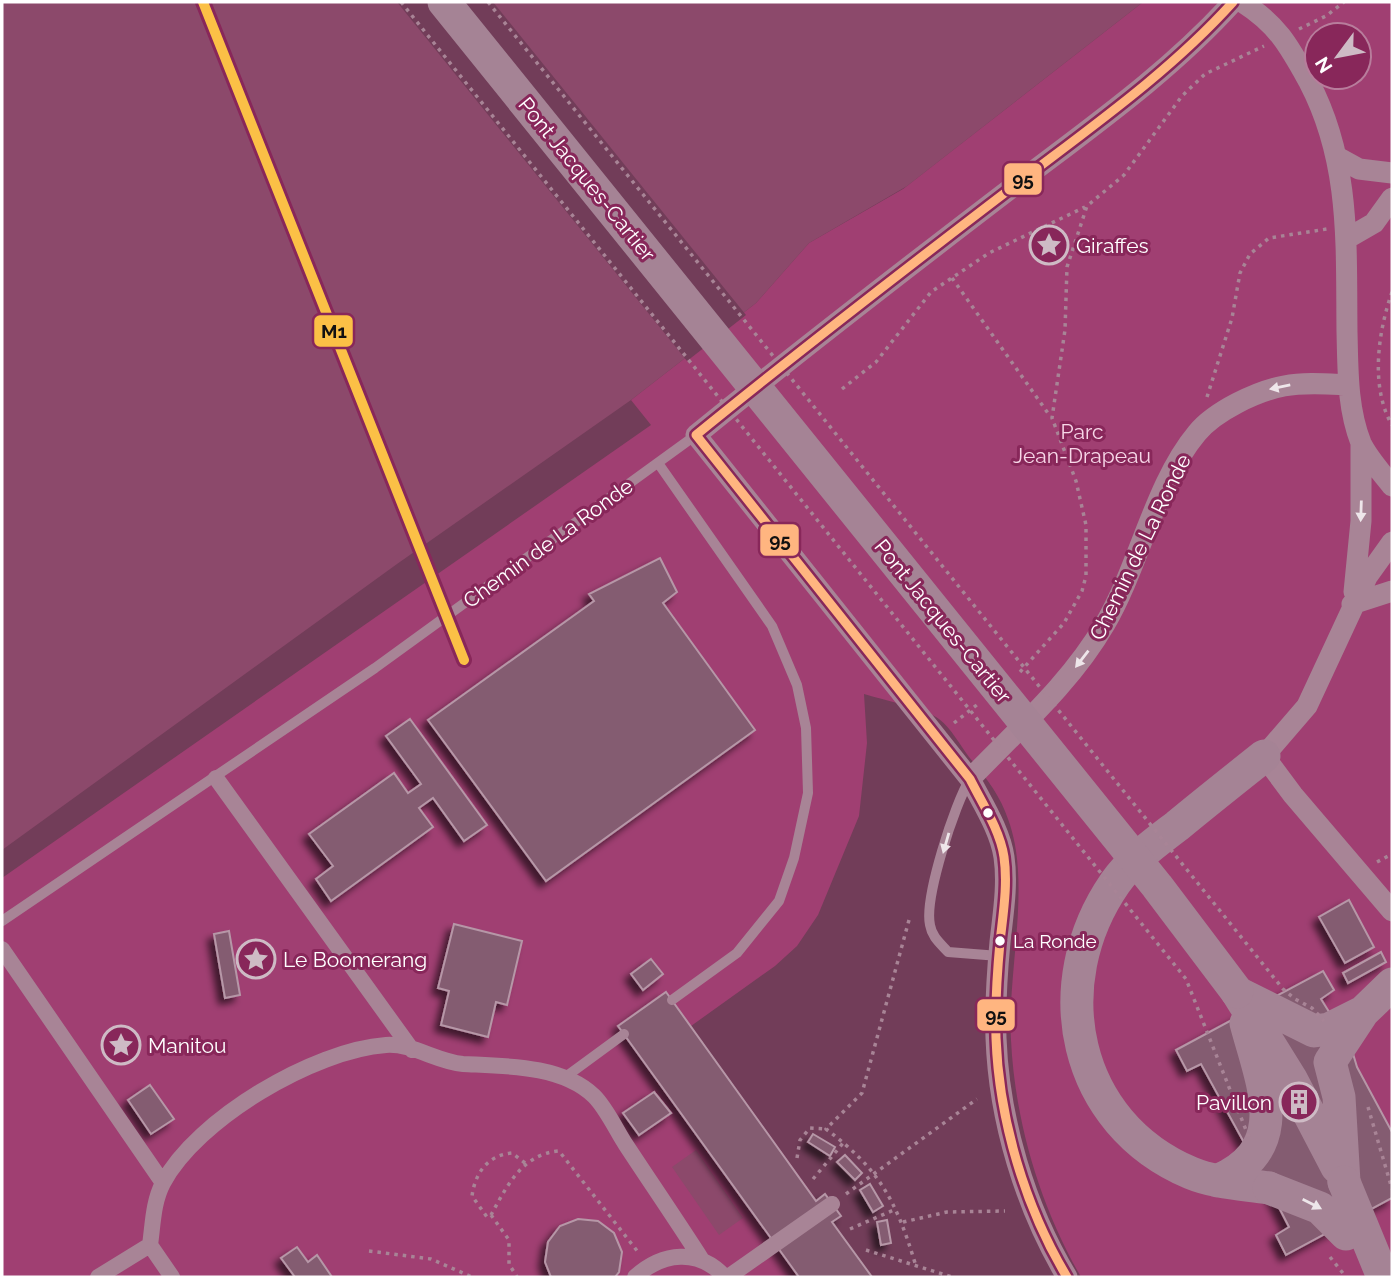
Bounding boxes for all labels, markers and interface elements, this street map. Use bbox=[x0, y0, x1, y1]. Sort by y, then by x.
north arrow bbox=[1303, 21, 1373, 91]
text: N bbox=[1310, 53, 1337, 77]
street label: Pont Jacques-Cartier bbox=[513, 92, 661, 266]
line badge: 95 bbox=[1003, 162, 1043, 196]
text: 95 bbox=[1012, 168, 1034, 190]
place icon: Giraffes bbox=[1028, 224, 1070, 266]
place label: Giraffes bbox=[1076, 233, 1149, 258]
line badge: M1 bbox=[313, 314, 354, 348]
text: M1 bbox=[321, 320, 347, 342]
one-way arrow bbox=[1269, 382, 1291, 393]
park label: Parc Jean-Drapeau bbox=[1013, 419, 1151, 468]
street label: Chemin de La Ronde bbox=[1084, 450, 1196, 644]
street label: Chemin de La Ronde bbox=[458, 473, 638, 613]
one-way arrow bbox=[1356, 501, 1367, 523]
line badge: 95 bbox=[759, 523, 800, 557]
text: 95 bbox=[769, 529, 791, 551]
street label: Pont Jacques-Cartier bbox=[869, 534, 1017, 708]
one-way arrow bbox=[1075, 649, 1090, 667]
unlabelled marker bbox=[981, 806, 995, 820]
one-way arrow bbox=[940, 832, 951, 854]
place label: La Ronde bbox=[1013, 930, 1097, 952]
marker: La Ronde bbox=[993, 934, 1007, 948]
place icon: Le Boomerang bbox=[235, 938, 277, 980]
place label: Le Boomerang bbox=[283, 947, 427, 972]
line badge: 95 bbox=[976, 998, 1016, 1032]
text: 95 bbox=[985, 1004, 1007, 1026]
place icon: Manitou bbox=[100, 1024, 142, 1066]
place label: Manitou bbox=[148, 1033, 226, 1058]
building icon: Pavillon bbox=[1278, 1081, 1320, 1123]
place label: Pavillon bbox=[1196, 1090, 1272, 1115]
one-way arrow bbox=[1302, 1198, 1322, 1210]

